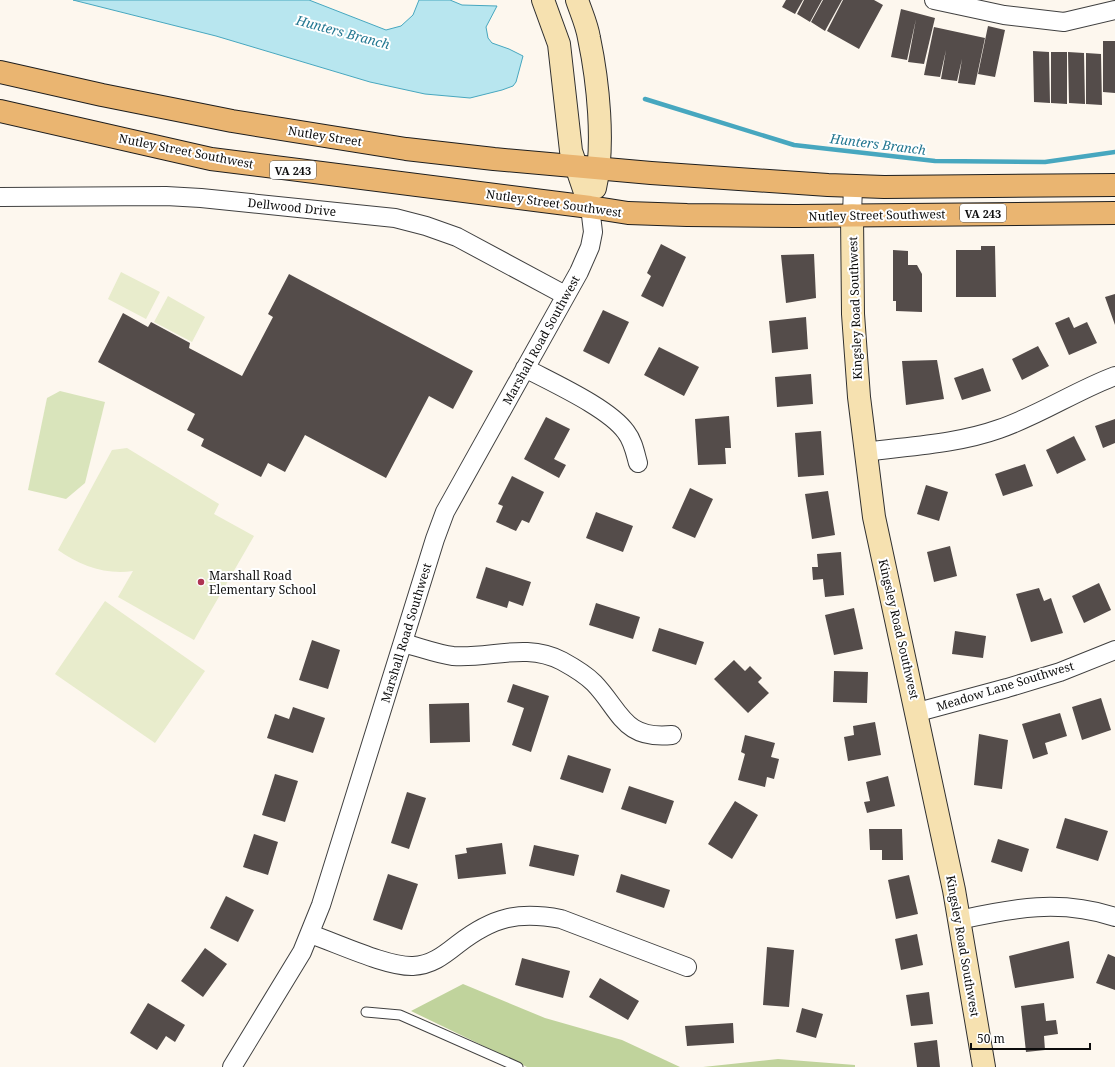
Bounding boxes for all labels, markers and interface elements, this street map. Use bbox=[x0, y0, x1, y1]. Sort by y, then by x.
water label: Hunters Branch bbox=[293, 11, 392, 53]
street label: Nutley Street bbox=[287, 122, 363, 150]
water label: Hunters Branch bbox=[828, 129, 927, 159]
street label: Nutley Street Southwest bbox=[117, 130, 255, 172]
road number: VA 243 bbox=[270, 161, 316, 179]
street label: Nutley Street Southwest bbox=[485, 185, 623, 221]
street label: Dellwood Drive bbox=[247, 194, 337, 220]
road number: VA 243 bbox=[960, 204, 1006, 222]
street label: Nutley Street Southwest bbox=[808, 205, 946, 225]
street label: Kingsley Road Southwest bbox=[844, 236, 866, 380]
street label: Marshall Road Southwest bbox=[498, 272, 584, 408]
street label: Kingsley Road Southwest bbox=[875, 557, 923, 701]
street label: Marshall Road Southwest bbox=[377, 561, 435, 705]
place label: Marshall Road Elementary School bbox=[209, 567, 317, 598]
marker: Marshall Road Elementary School bbox=[196, 577, 206, 587]
street label: Meadow Lane Southwest bbox=[934, 657, 1076, 715]
street label: Kingsley Road Southwest bbox=[942, 874, 984, 1018]
scale bar bbox=[971, 1025, 1090, 1051]
text: 50 m bbox=[977, 1030, 1005, 1047]

